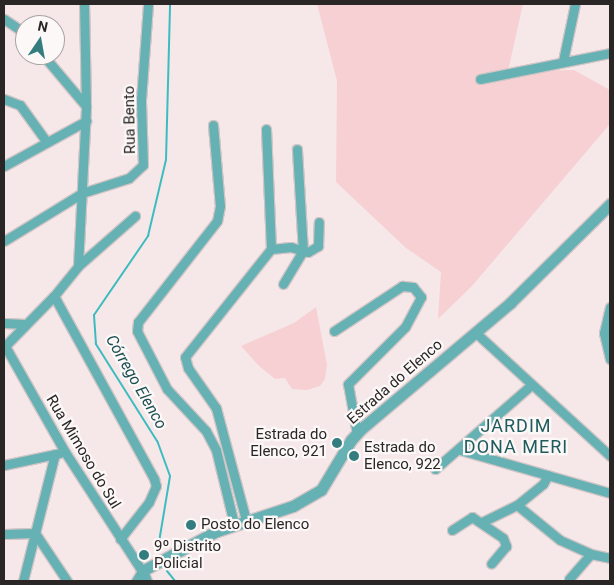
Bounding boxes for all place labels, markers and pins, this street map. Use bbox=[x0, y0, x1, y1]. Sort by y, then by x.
place label: Estrada do Elenco, 921 bbox=[250, 425, 327, 460]
marker: Estrada do Elenco, 921 bbox=[331, 437, 343, 449]
place label: Estrada do Elenco, 922 bbox=[364, 438, 441, 473]
marker: Estrada do Elenco, 922 bbox=[348, 450, 360, 462]
place label: Posto do Elenco bbox=[201, 516, 309, 534]
marker: Posto do Elenco bbox=[185, 519, 197, 531]
place label: 9º Distrito Policial bbox=[154, 537, 221, 572]
marker: 9º Distrito Policial bbox=[138, 549, 150, 561]

